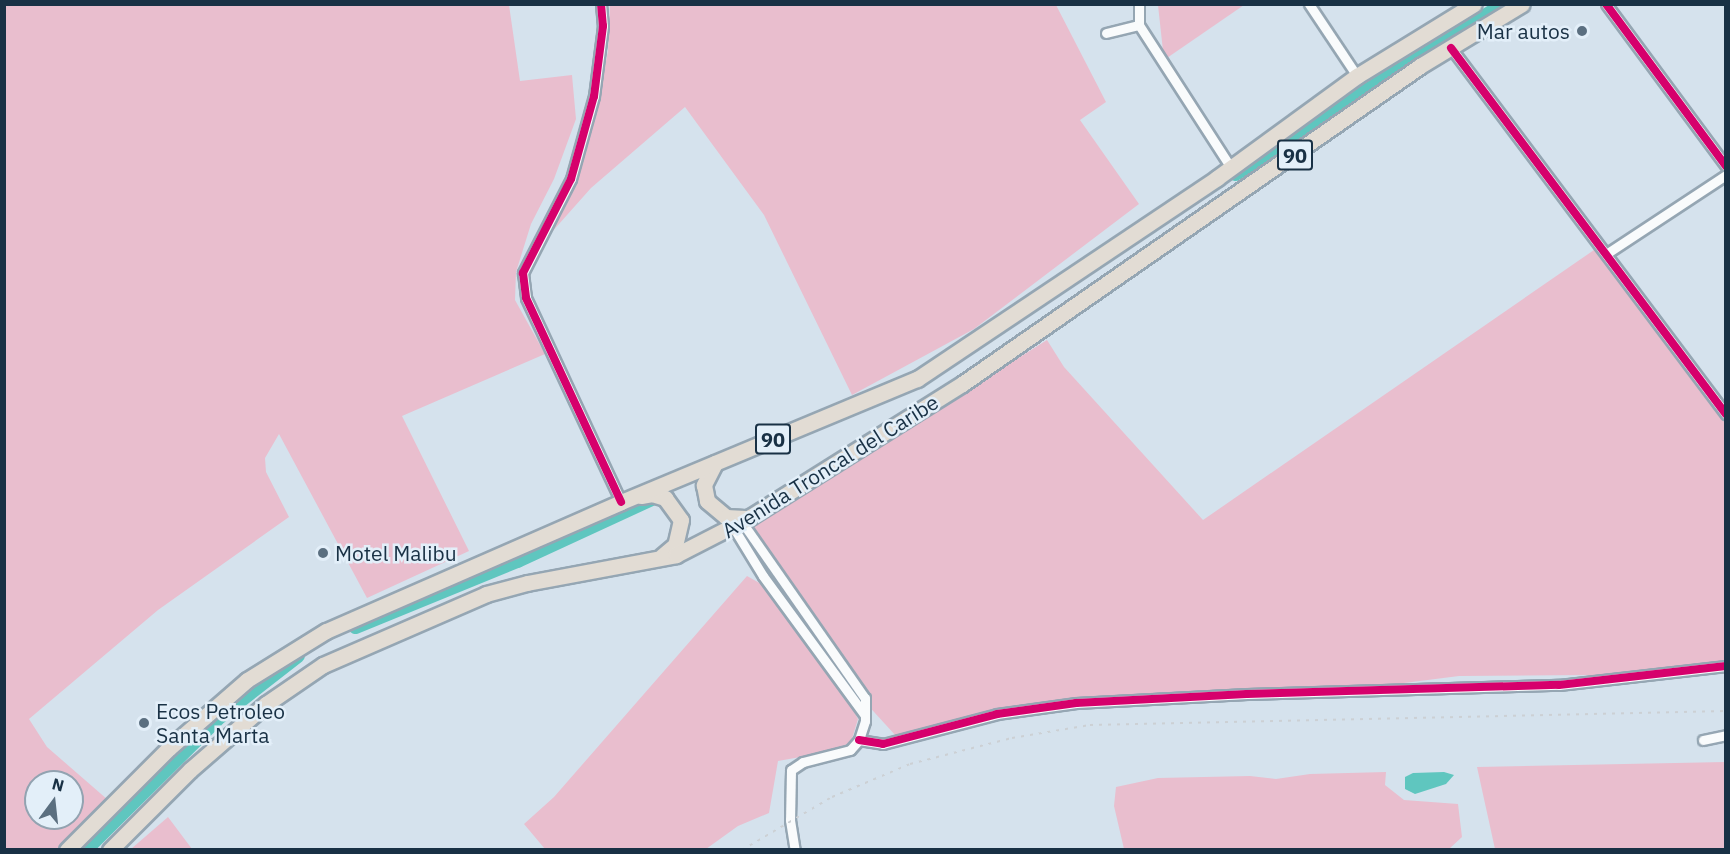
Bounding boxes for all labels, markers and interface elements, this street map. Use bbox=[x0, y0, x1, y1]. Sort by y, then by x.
place label: Mar autos bbox=[1477, 18, 1570, 44]
marker: Mar autos bbox=[1575, 24, 1589, 38]
road number: 90 bbox=[1277, 138, 1313, 172]
street label: Avenida Troncal del Caribe bbox=[717, 389, 943, 543]
road number: 90 bbox=[755, 422, 791, 456]
place label: Motel Malibu bbox=[335, 540, 457, 566]
marker: Motel Malibu bbox=[316, 546, 330, 560]
place label: Ecos Petroleo Santa Marta bbox=[156, 698, 285, 748]
marker: Ecos Petroleo Santa Marta bbox=[137, 716, 151, 730]
north arrow bbox=[24, 770, 84, 830]
text: N bbox=[50, 773, 66, 796]

